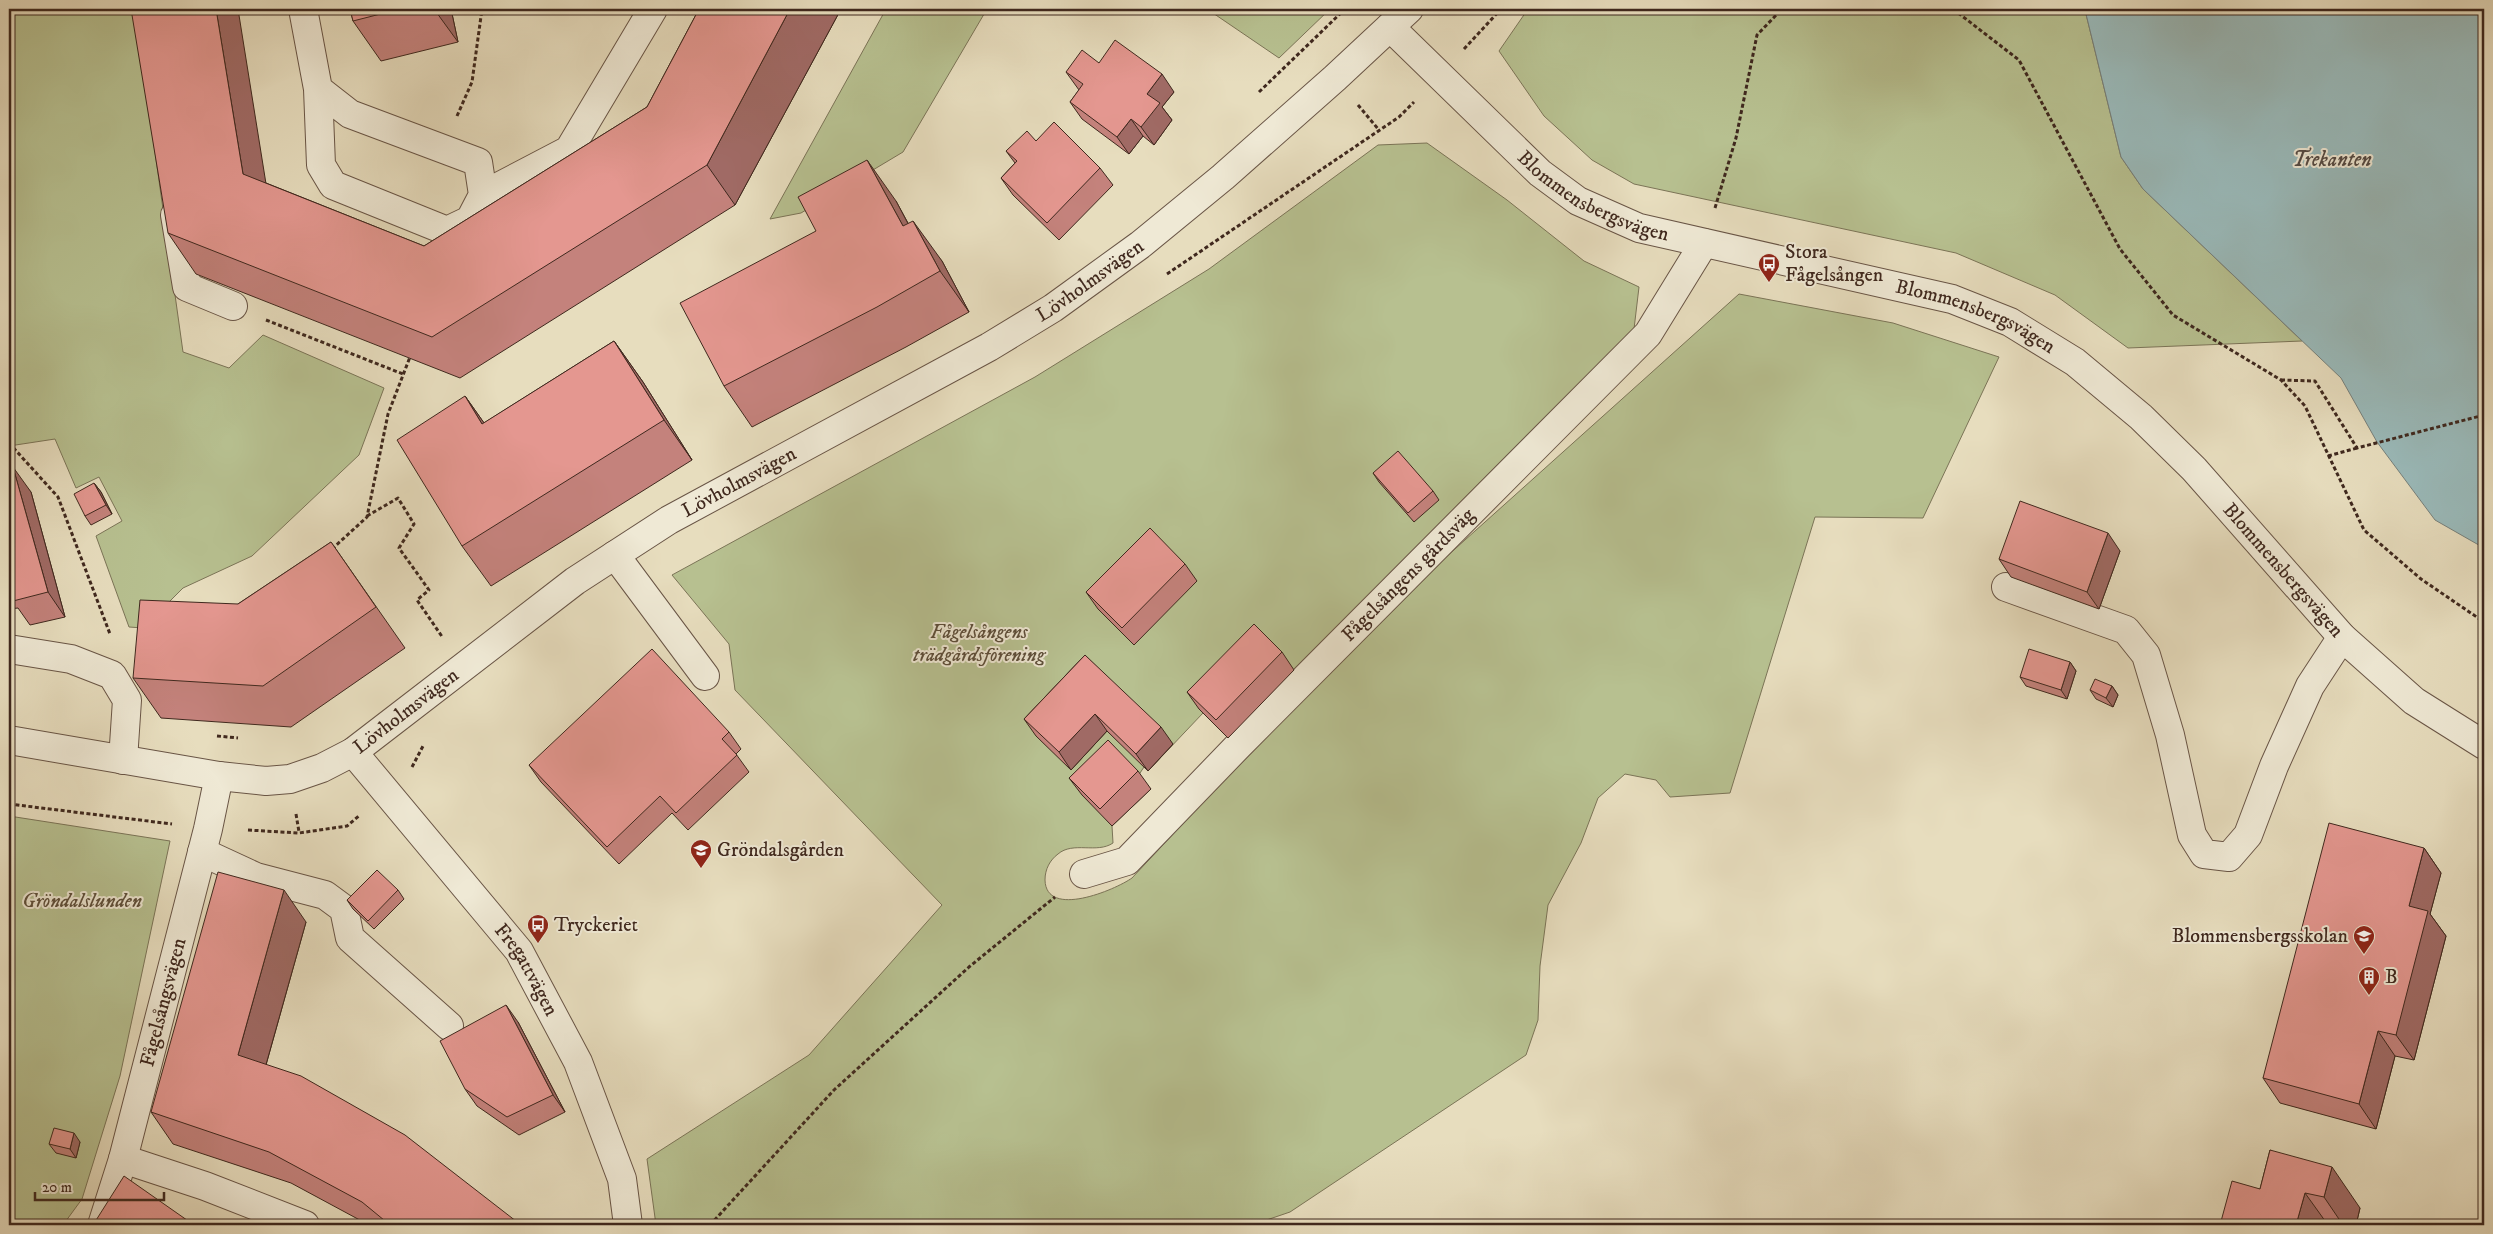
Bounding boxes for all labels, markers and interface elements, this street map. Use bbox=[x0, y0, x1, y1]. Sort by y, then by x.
street label: Blommensbergsvägen bbox=[1512, 145, 1672, 247]
water label: Trekanten bbox=[2292, 147, 2372, 173]
street label: Lövholmsvägen bbox=[1032, 234, 1149, 328]
place label: Stora Fågelsången bbox=[1785, 240, 1884, 288]
bus stop icon: Stora Fågelsången bbox=[1757, 252, 1781, 283]
street label: Blommensbergsvägen bbox=[1893, 274, 2060, 360]
street label: Lövholmsvägen bbox=[677, 441, 801, 523]
street label: Blommensbergsvägen bbox=[2217, 498, 2349, 643]
street label: Fågelsångens gårdsväg bbox=[1336, 503, 1480, 647]
park label: Fågelsångens trädgårdsförening bbox=[913, 620, 1047, 668]
street label: Lövholmsvägen bbox=[348, 662, 464, 760]
school or university icon: Gröndalsgården bbox=[689, 838, 713, 869]
place label: Gröndalsgården bbox=[717, 838, 845, 863]
park label: Gröndalslunden bbox=[22, 889, 142, 914]
bus stop icon: Tryckeriet bbox=[526, 913, 550, 944]
place label: Tryckeriet bbox=[554, 913, 638, 938]
street label: Fregattvägen bbox=[489, 918, 564, 1021]
place label: Blommensbergsskolan bbox=[2172, 924, 2349, 949]
school or university icon: Blommensbergsskolan bbox=[2352, 924, 2376, 955]
street label: Fågelsångsvägen bbox=[135, 935, 192, 1069]
building icon: B bbox=[2357, 965, 2381, 996]
place label: B bbox=[2385, 965, 2398, 990]
scale bar bbox=[35, 1169, 164, 1201]
text: 20 m bbox=[42, 1178, 72, 1197]

